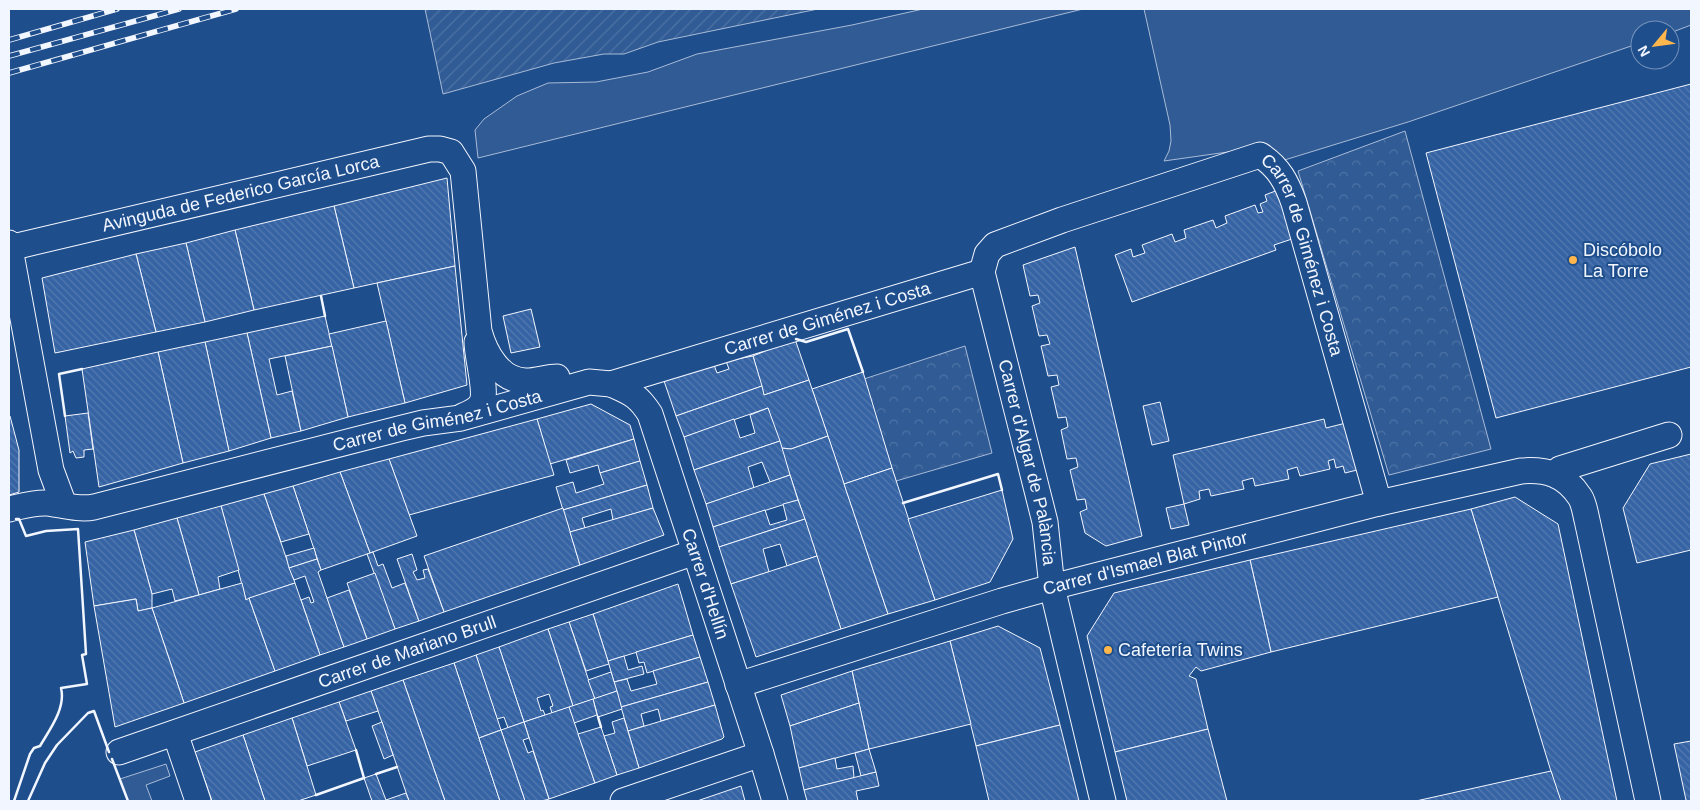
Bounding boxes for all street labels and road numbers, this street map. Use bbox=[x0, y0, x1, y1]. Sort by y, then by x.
street label: Carrer de Giménez i Costa bbox=[1257, 150, 1347, 359]
street label: Avinguda de Federico García Lorca bbox=[100, 151, 382, 236]
street label: Carrer de Giménez i Costa bbox=[722, 278, 934, 359]
street label: Carrer d'Algar de Palància bbox=[994, 357, 1060, 567]
street label: Carrer de Giménez i Costa bbox=[331, 386, 545, 455]
street label: Carrer d'Hellín bbox=[678, 526, 733, 642]
street label: Carrer d'Ismael Blat Pintor bbox=[1040, 527, 1250, 599]
street label: Carrer de Mariano Brull bbox=[315, 612, 499, 692]

